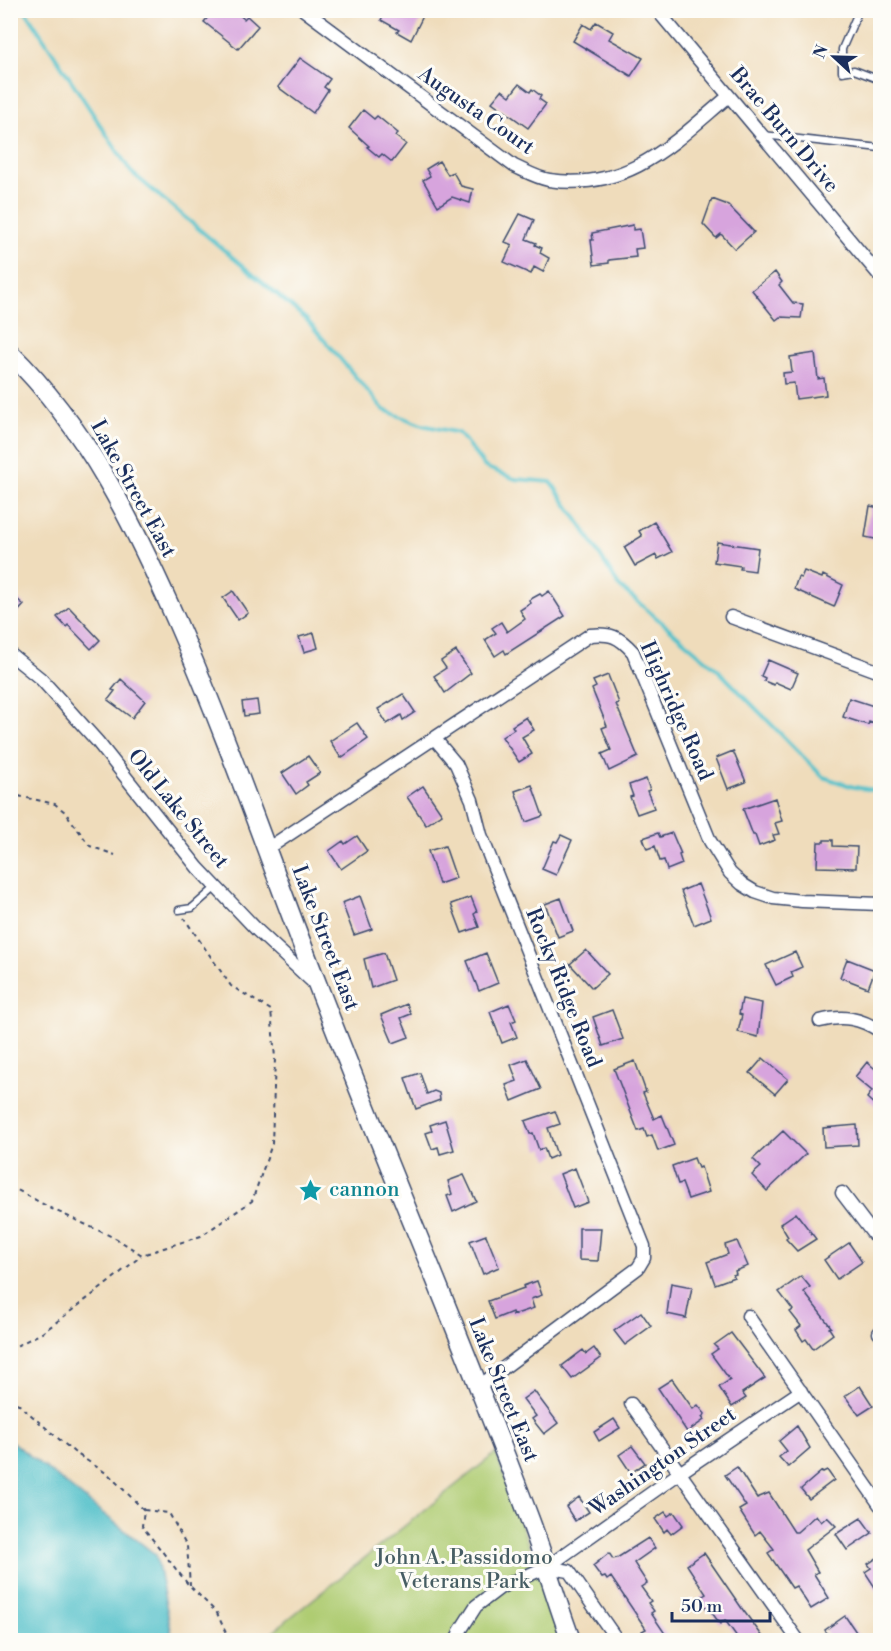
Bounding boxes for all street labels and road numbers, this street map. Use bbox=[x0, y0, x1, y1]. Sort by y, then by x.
street label: Augusta Court bbox=[412, 61, 540, 161]
street label: Brae Burn Drive bbox=[723, 61, 844, 198]
street label: Lake Street East bbox=[84, 416, 182, 563]
street label: Highridge Road bbox=[634, 637, 718, 785]
street label: Old Lake Street bbox=[122, 744, 234, 874]
street label: Lake Street East bbox=[285, 862, 365, 1015]
street label: Rocky Ridge Road bbox=[519, 904, 607, 1072]
street label: Lake Street East bbox=[462, 1314, 544, 1467]
street label: Washington Street bbox=[584, 1401, 742, 1523]

